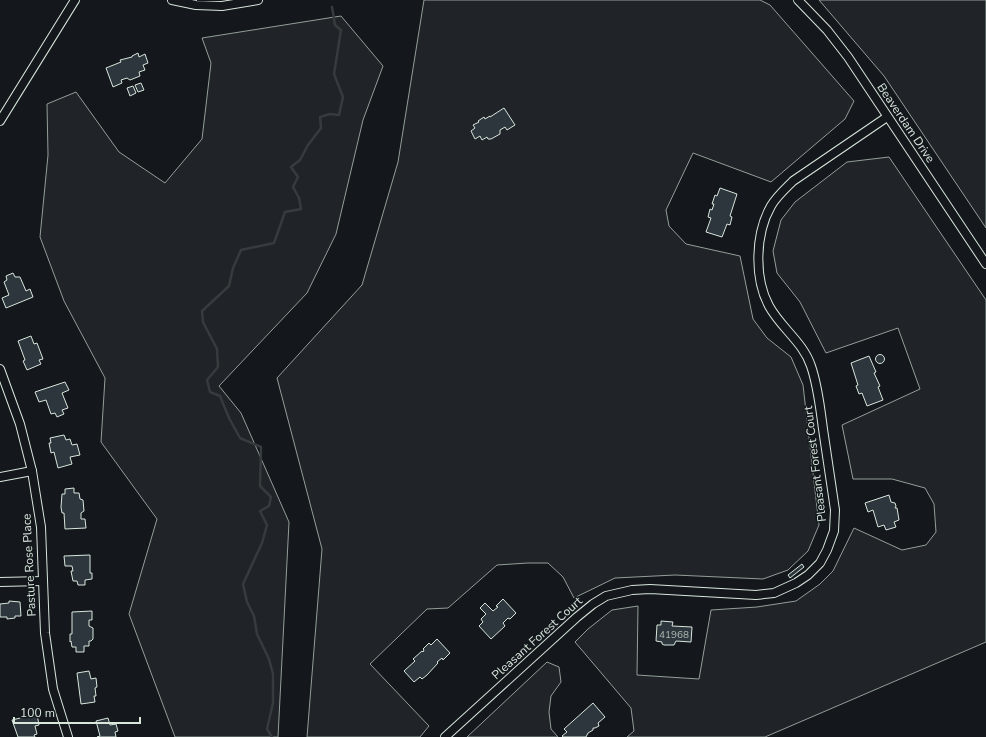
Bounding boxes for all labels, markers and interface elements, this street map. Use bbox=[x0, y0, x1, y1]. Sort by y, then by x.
street label: Beaverdam Drive bbox=[873, 80, 939, 166]
street label: Pleasant Forest Court bbox=[800, 404, 830, 523]
street label: Pasture Rose Place bbox=[18, 513, 40, 617]
street label: Pleasant Forest Court bbox=[488, 593, 586, 683]
house number: 41968 bbox=[659, 628, 689, 642]
scale bar bbox=[14, 699, 140, 725]
text: 100 m bbox=[20, 705, 55, 721]

